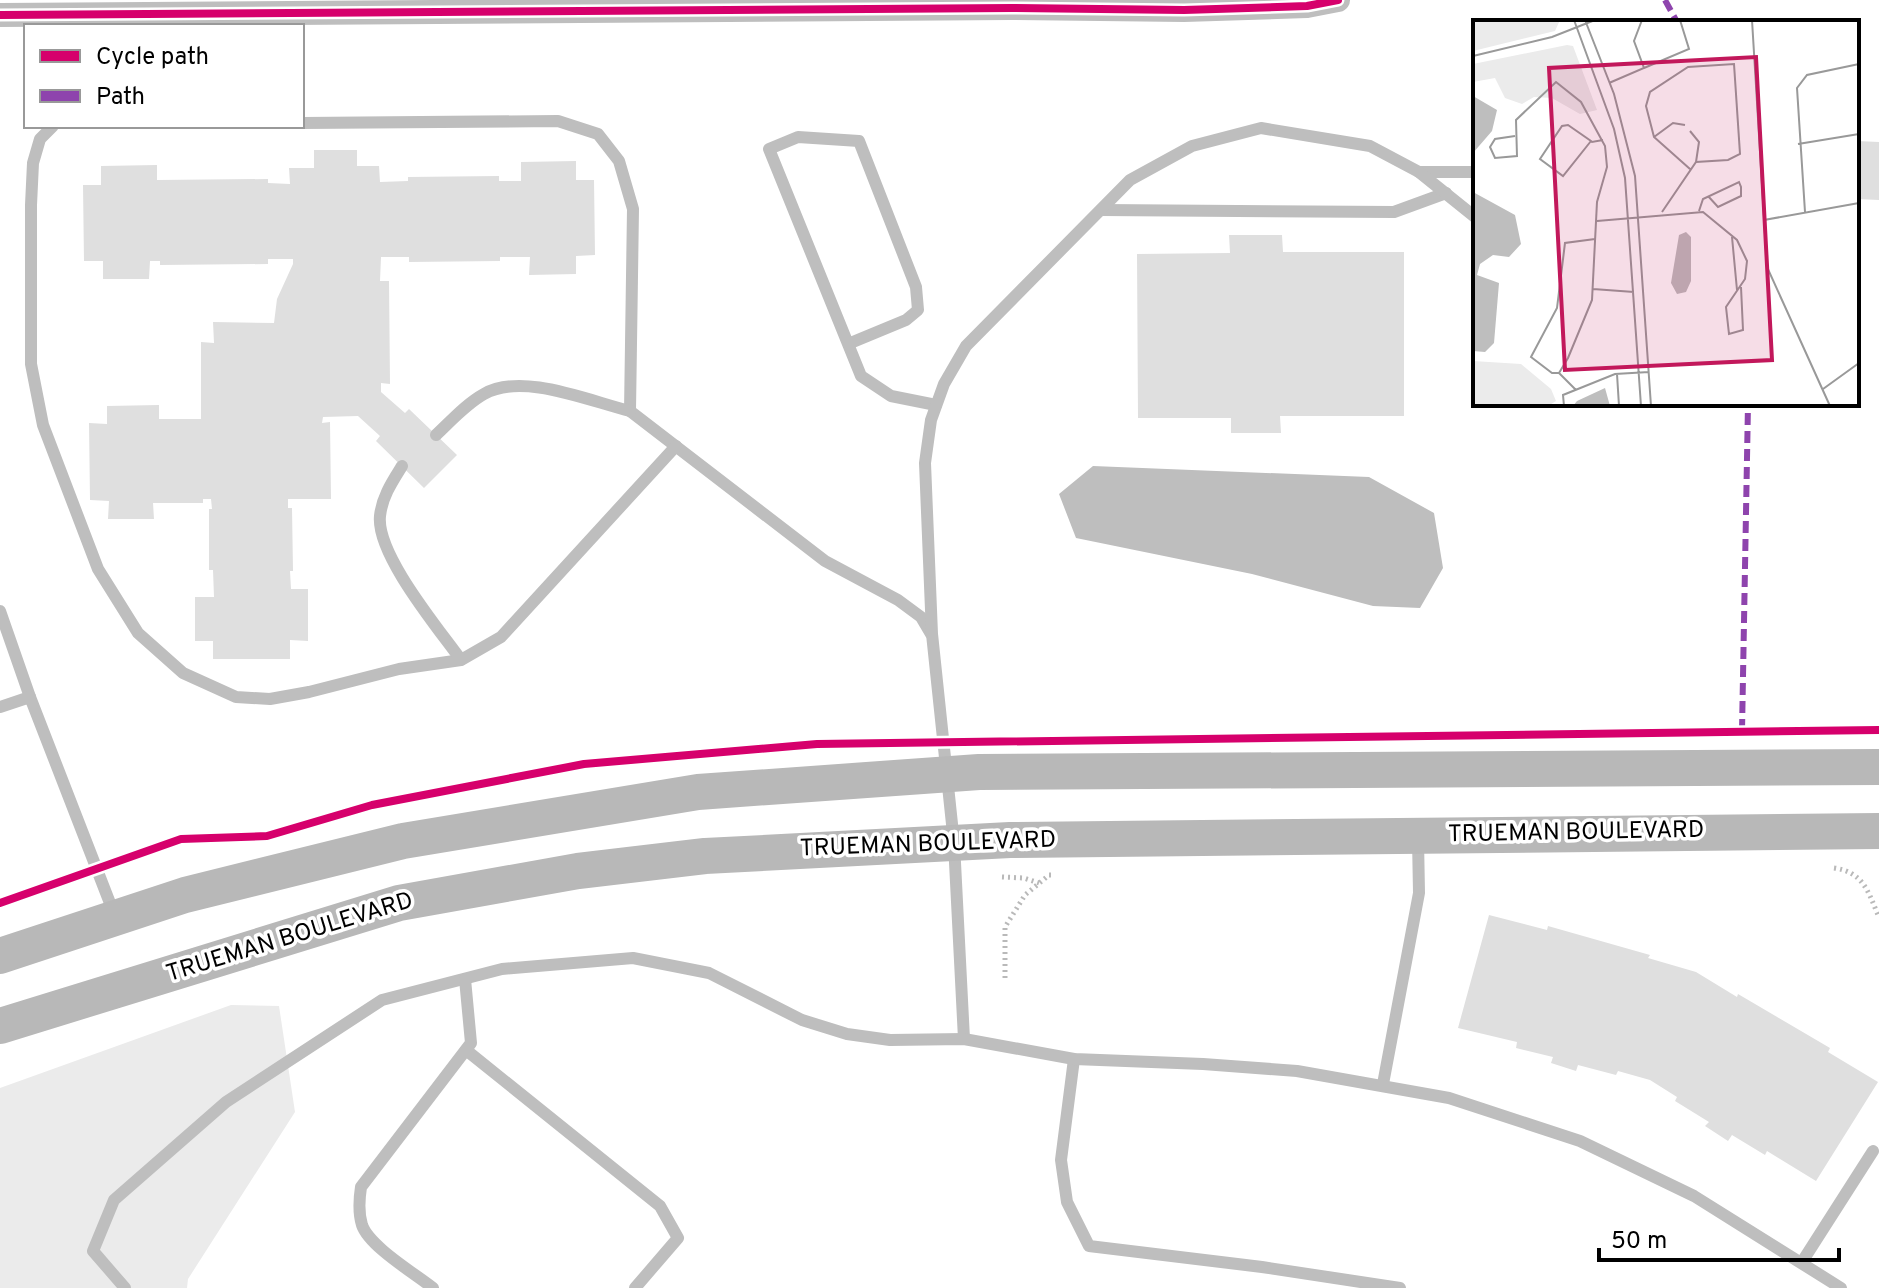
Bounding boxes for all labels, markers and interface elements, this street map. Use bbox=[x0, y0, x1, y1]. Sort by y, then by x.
inset map bbox=[1473, 20, 1859, 406]
legend bbox=[24, 24, 304, 128]
text: Cycle path bbox=[96, 43, 209, 73]
text: Path bbox=[96, 83, 145, 113]
street label: TRUEMAN BOULEVARD bbox=[1448, 816, 1704, 850]
street label: TRUEMAN BOULEVARD bbox=[799, 826, 1057, 864]
street label: TRUEMAN BOULEVARD bbox=[163, 886, 417, 990]
scale bar bbox=[1599, 1212, 1839, 1262]
text: 50 m bbox=[1611, 1227, 1667, 1257]

